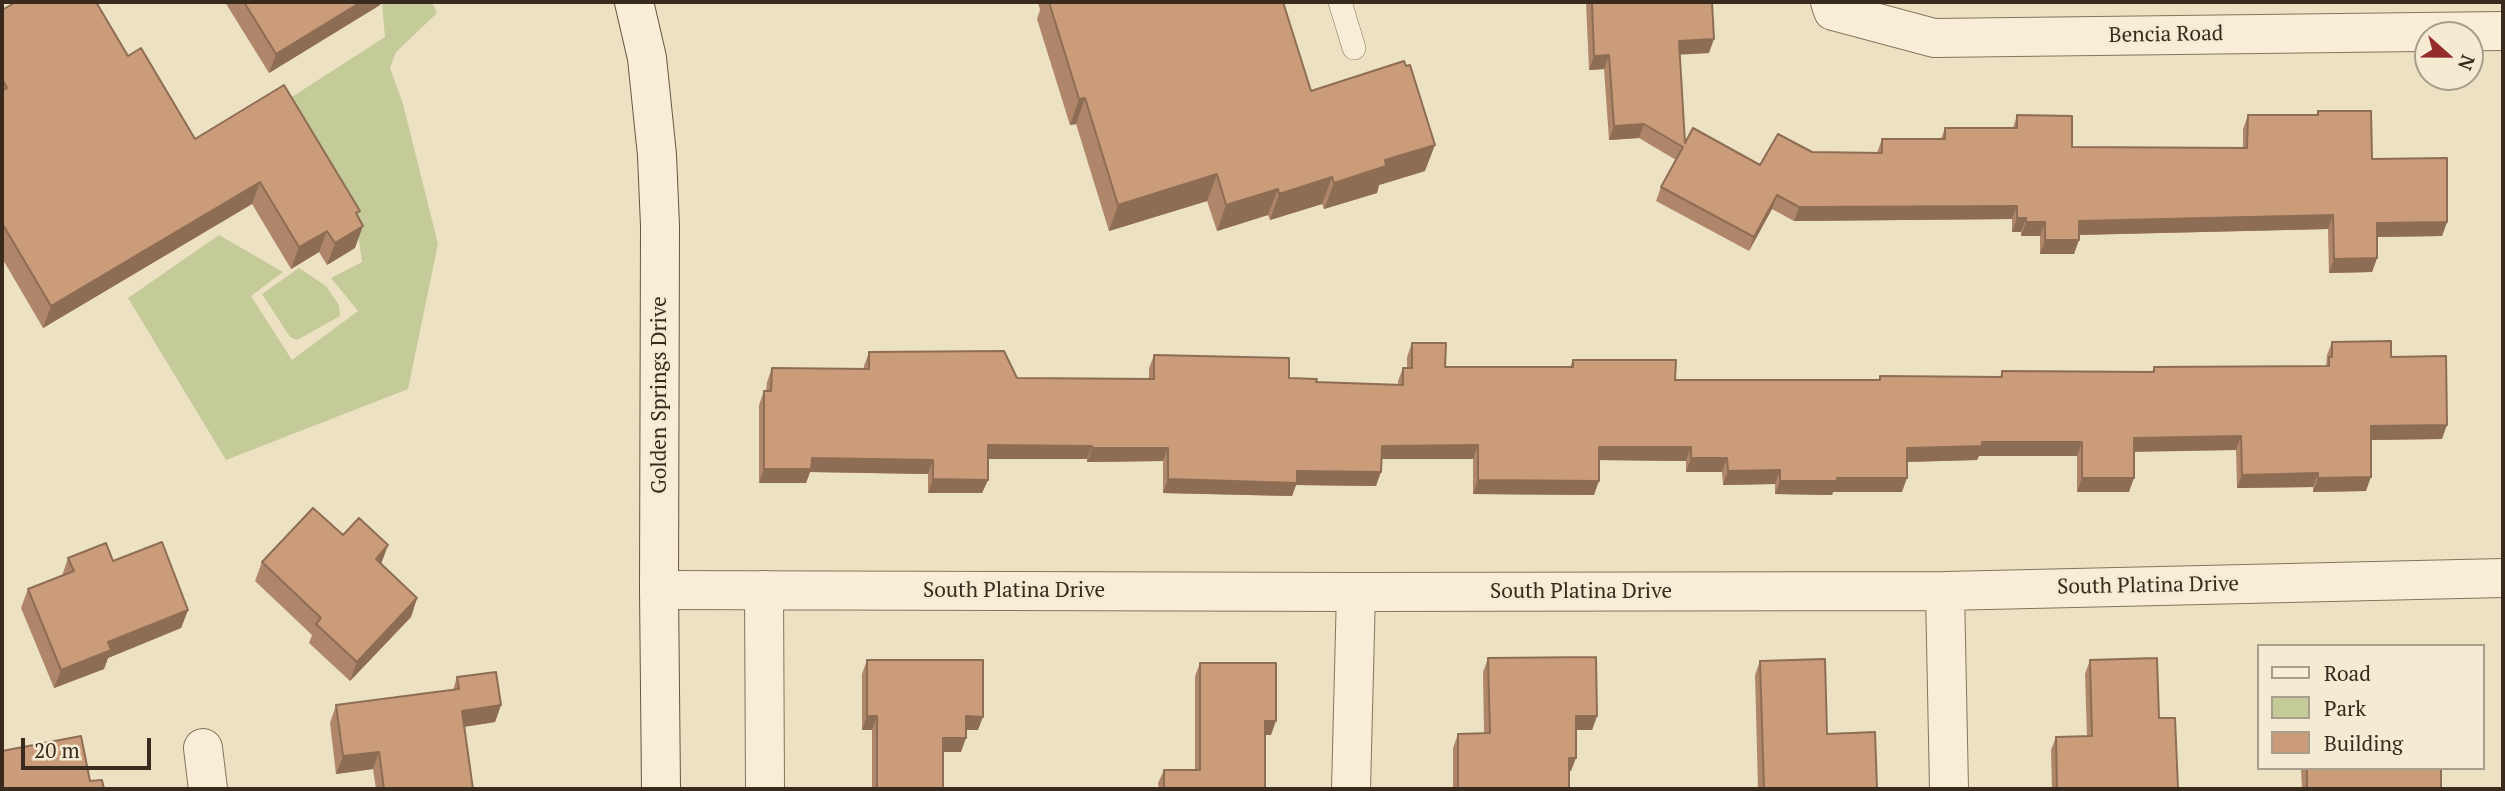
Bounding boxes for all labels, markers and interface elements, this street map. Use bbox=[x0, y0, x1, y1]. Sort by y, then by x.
street label: Bencia Road bbox=[2108, 21, 2224, 49]
north arrow bbox=[2414, 21, 2484, 91]
text: N bbox=[2453, 52, 2481, 74]
street label: Golden Springs Drive bbox=[647, 296, 673, 494]
street label: South Platina Drive bbox=[2057, 572, 2239, 600]
street label: South Platina Drive bbox=[923, 578, 1105, 604]
street label: South Platina Drive bbox=[1490, 579, 1672, 605]
legend bbox=[2256, 644, 2484, 770]
text: Road bbox=[2324, 659, 2371, 687]
text: Park bbox=[2324, 694, 2366, 722]
scale bar bbox=[24, 724, 154, 768]
text: Building bbox=[2324, 729, 2403, 757]
text: 20 m bbox=[34, 736, 80, 764]

